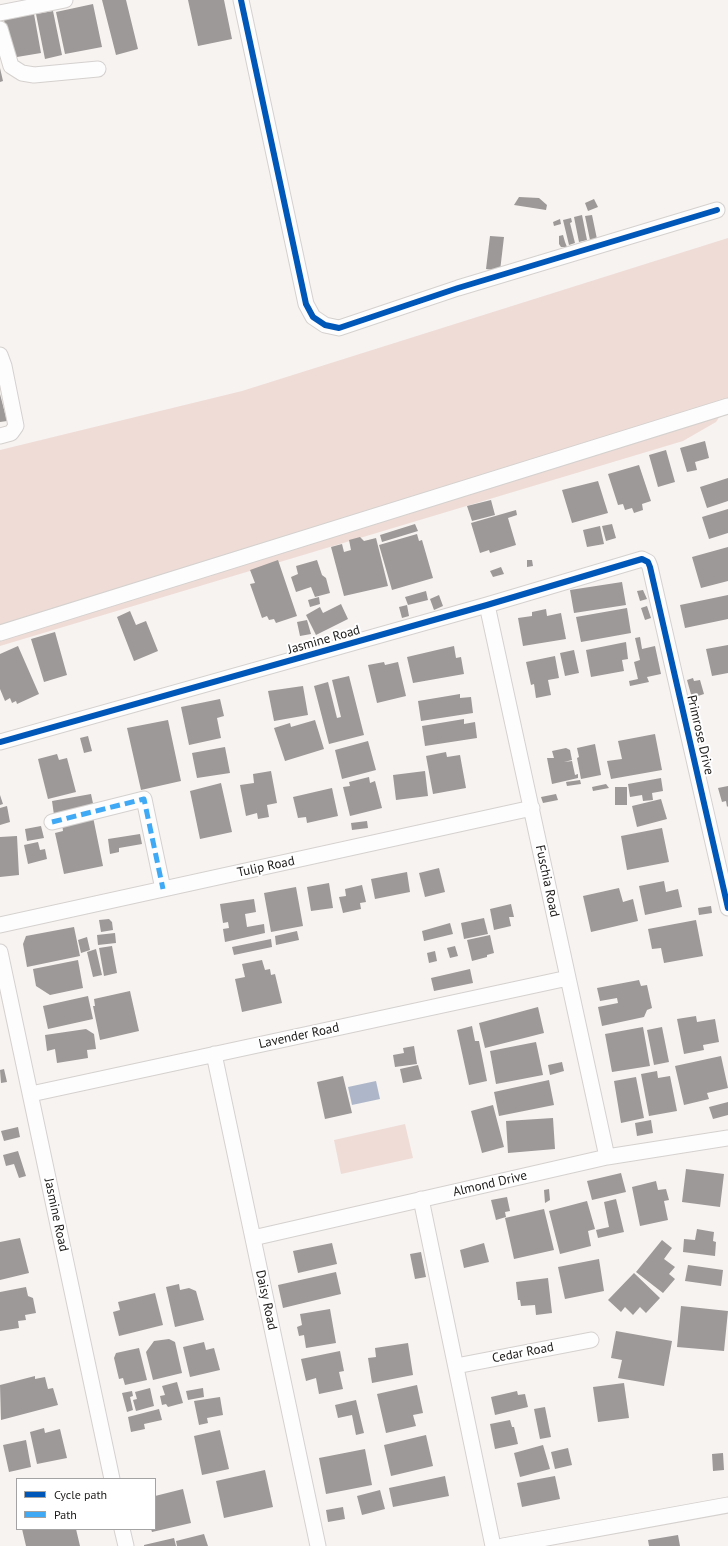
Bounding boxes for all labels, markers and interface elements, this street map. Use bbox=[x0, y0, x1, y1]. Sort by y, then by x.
street label: Jasmine Road bbox=[286, 622, 362, 658]
street label: Primrose Drive bbox=[683, 694, 717, 776]
street label: Fuschia Road bbox=[532, 844, 562, 918]
street label: Tulip Road bbox=[236, 853, 296, 881]
street label: Lavender Road bbox=[257, 1020, 341, 1052]
street label: Almond Drive bbox=[451, 1168, 529, 1200]
street label: Jasmine Road bbox=[41, 1177, 71, 1253]
street label: Daisy Road bbox=[252, 1269, 280, 1331]
street label: Cedar Road bbox=[491, 1339, 555, 1367]
legend bbox=[16, 1478, 156, 1530]
text: Cycle path bbox=[54, 1487, 107, 1502]
text: Path bbox=[54, 1507, 77, 1522]

